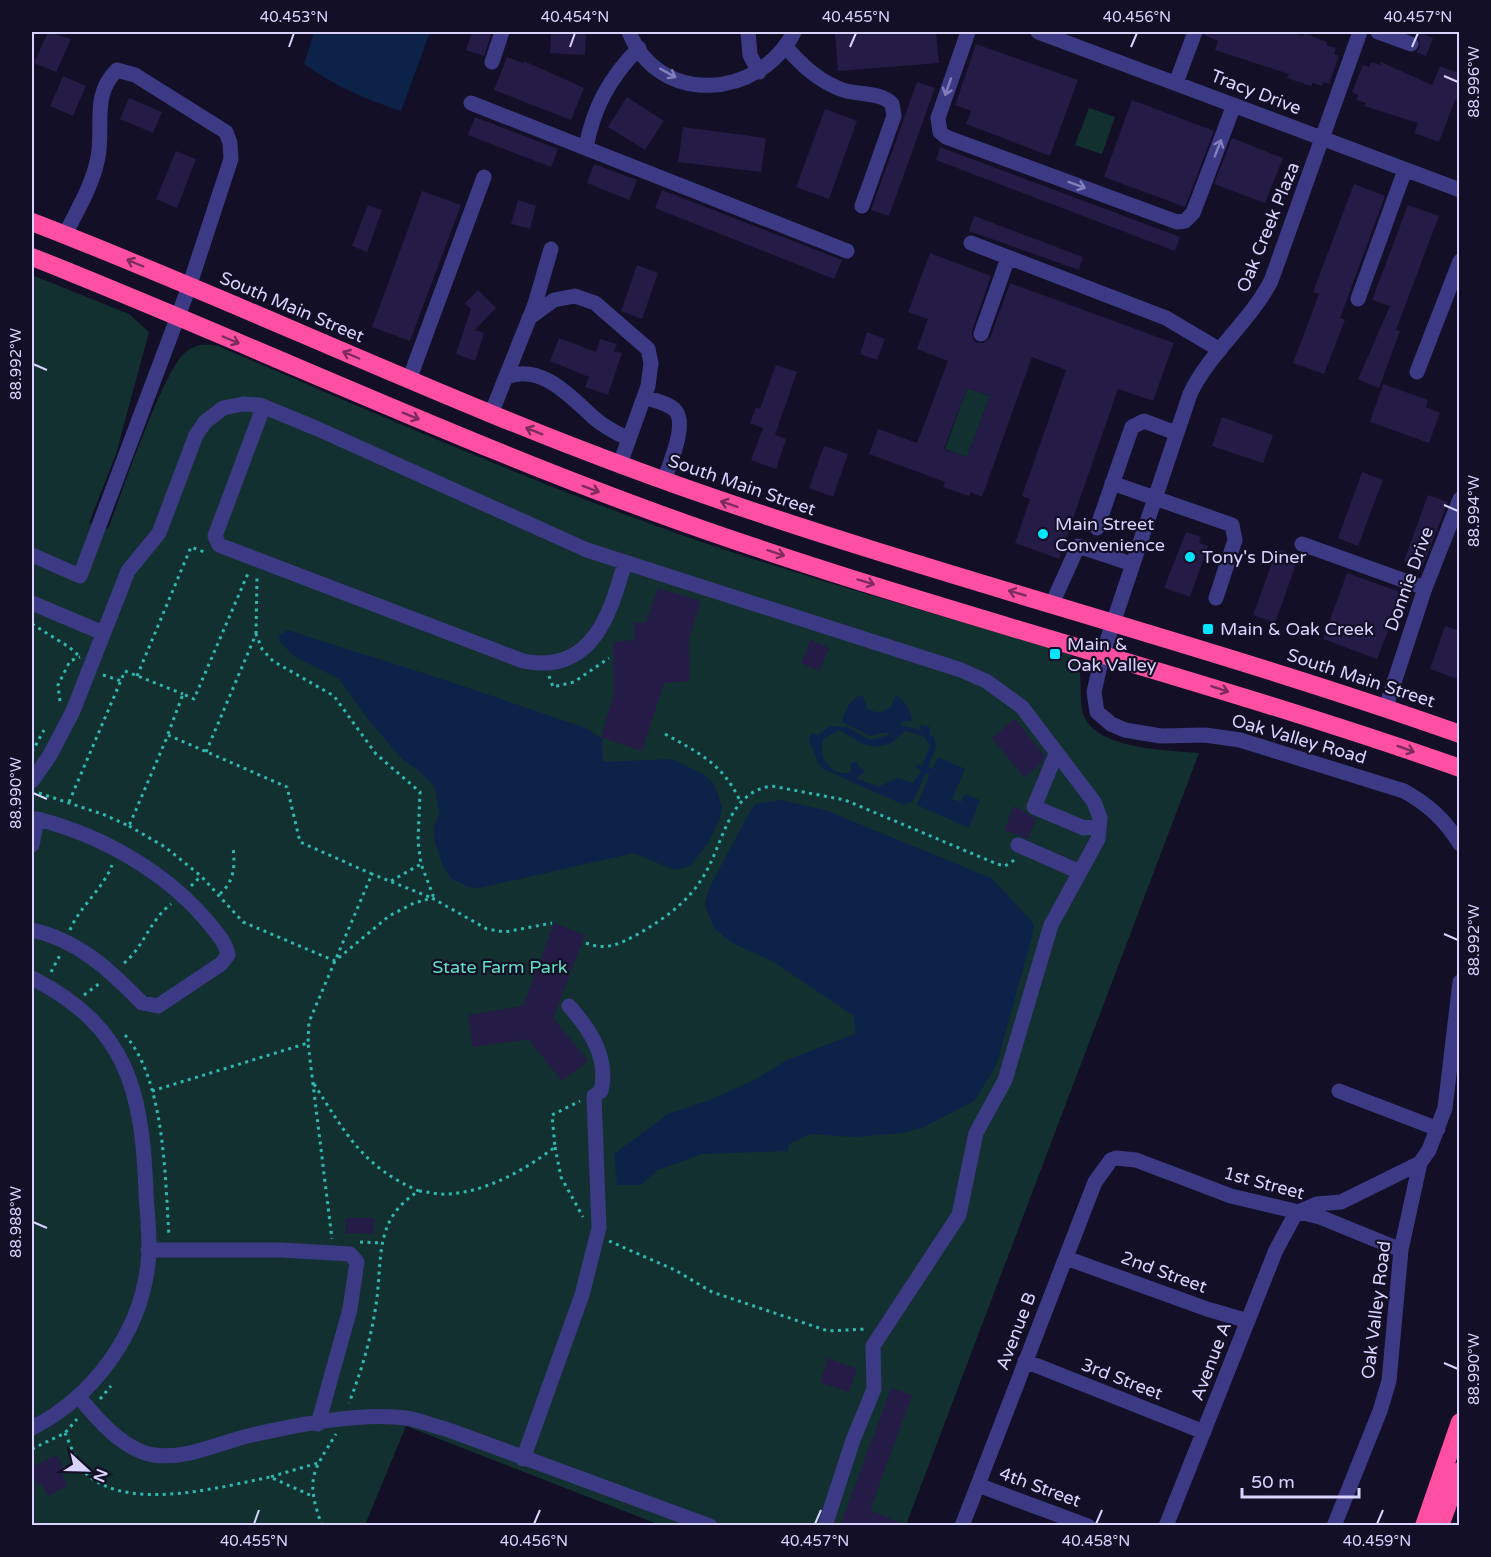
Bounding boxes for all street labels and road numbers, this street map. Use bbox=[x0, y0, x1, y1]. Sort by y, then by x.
street label: Tracy Drive bbox=[1208, 65, 1304, 119]
street label: Oak Creek Plaza bbox=[1232, 159, 1304, 295]
street label: South Main Street bbox=[217, 267, 368, 347]
street label: South Main Street bbox=[665, 449, 819, 521]
street label: Donnie Drive bbox=[1380, 524, 1438, 634]
street label: South Main Street bbox=[1284, 644, 1438, 712]
street label: Oak Valley Road bbox=[1229, 709, 1369, 769]
street label: 1st Street bbox=[1221, 1162, 1307, 1204]
street label: Oak Valley Road bbox=[1357, 1240, 1395, 1380]
street label: 2nd Street bbox=[1118, 1246, 1210, 1298]
street label: Avenue B bbox=[991, 1289, 1041, 1373]
street label: Avenue A bbox=[1186, 1319, 1236, 1403]
street label: 3rd Street bbox=[1078, 1353, 1166, 1405]
street label: 4th Street bbox=[996, 1462, 1084, 1512]

